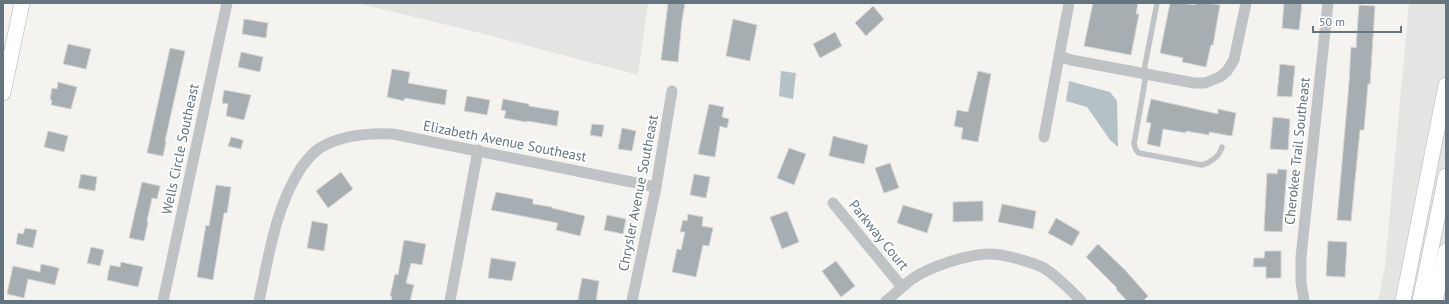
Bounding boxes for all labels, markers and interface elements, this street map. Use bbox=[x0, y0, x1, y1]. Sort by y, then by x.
scale bar bbox=[1313, 8, 1401, 34]
text: 50 m bbox=[1319, 14, 1345, 29]
street label: Cherokee Trail Southeast bbox=[1280, 76, 1314, 226]
street label: Wells Circle Southeast bbox=[157, 82, 203, 216]
street label: Chrysler Avenue Southeast bbox=[614, 113, 662, 273]
street label: Elizabeth Avenue Southeast bbox=[422, 116, 588, 166]
street label: Parkway Court bbox=[845, 196, 913, 274]

